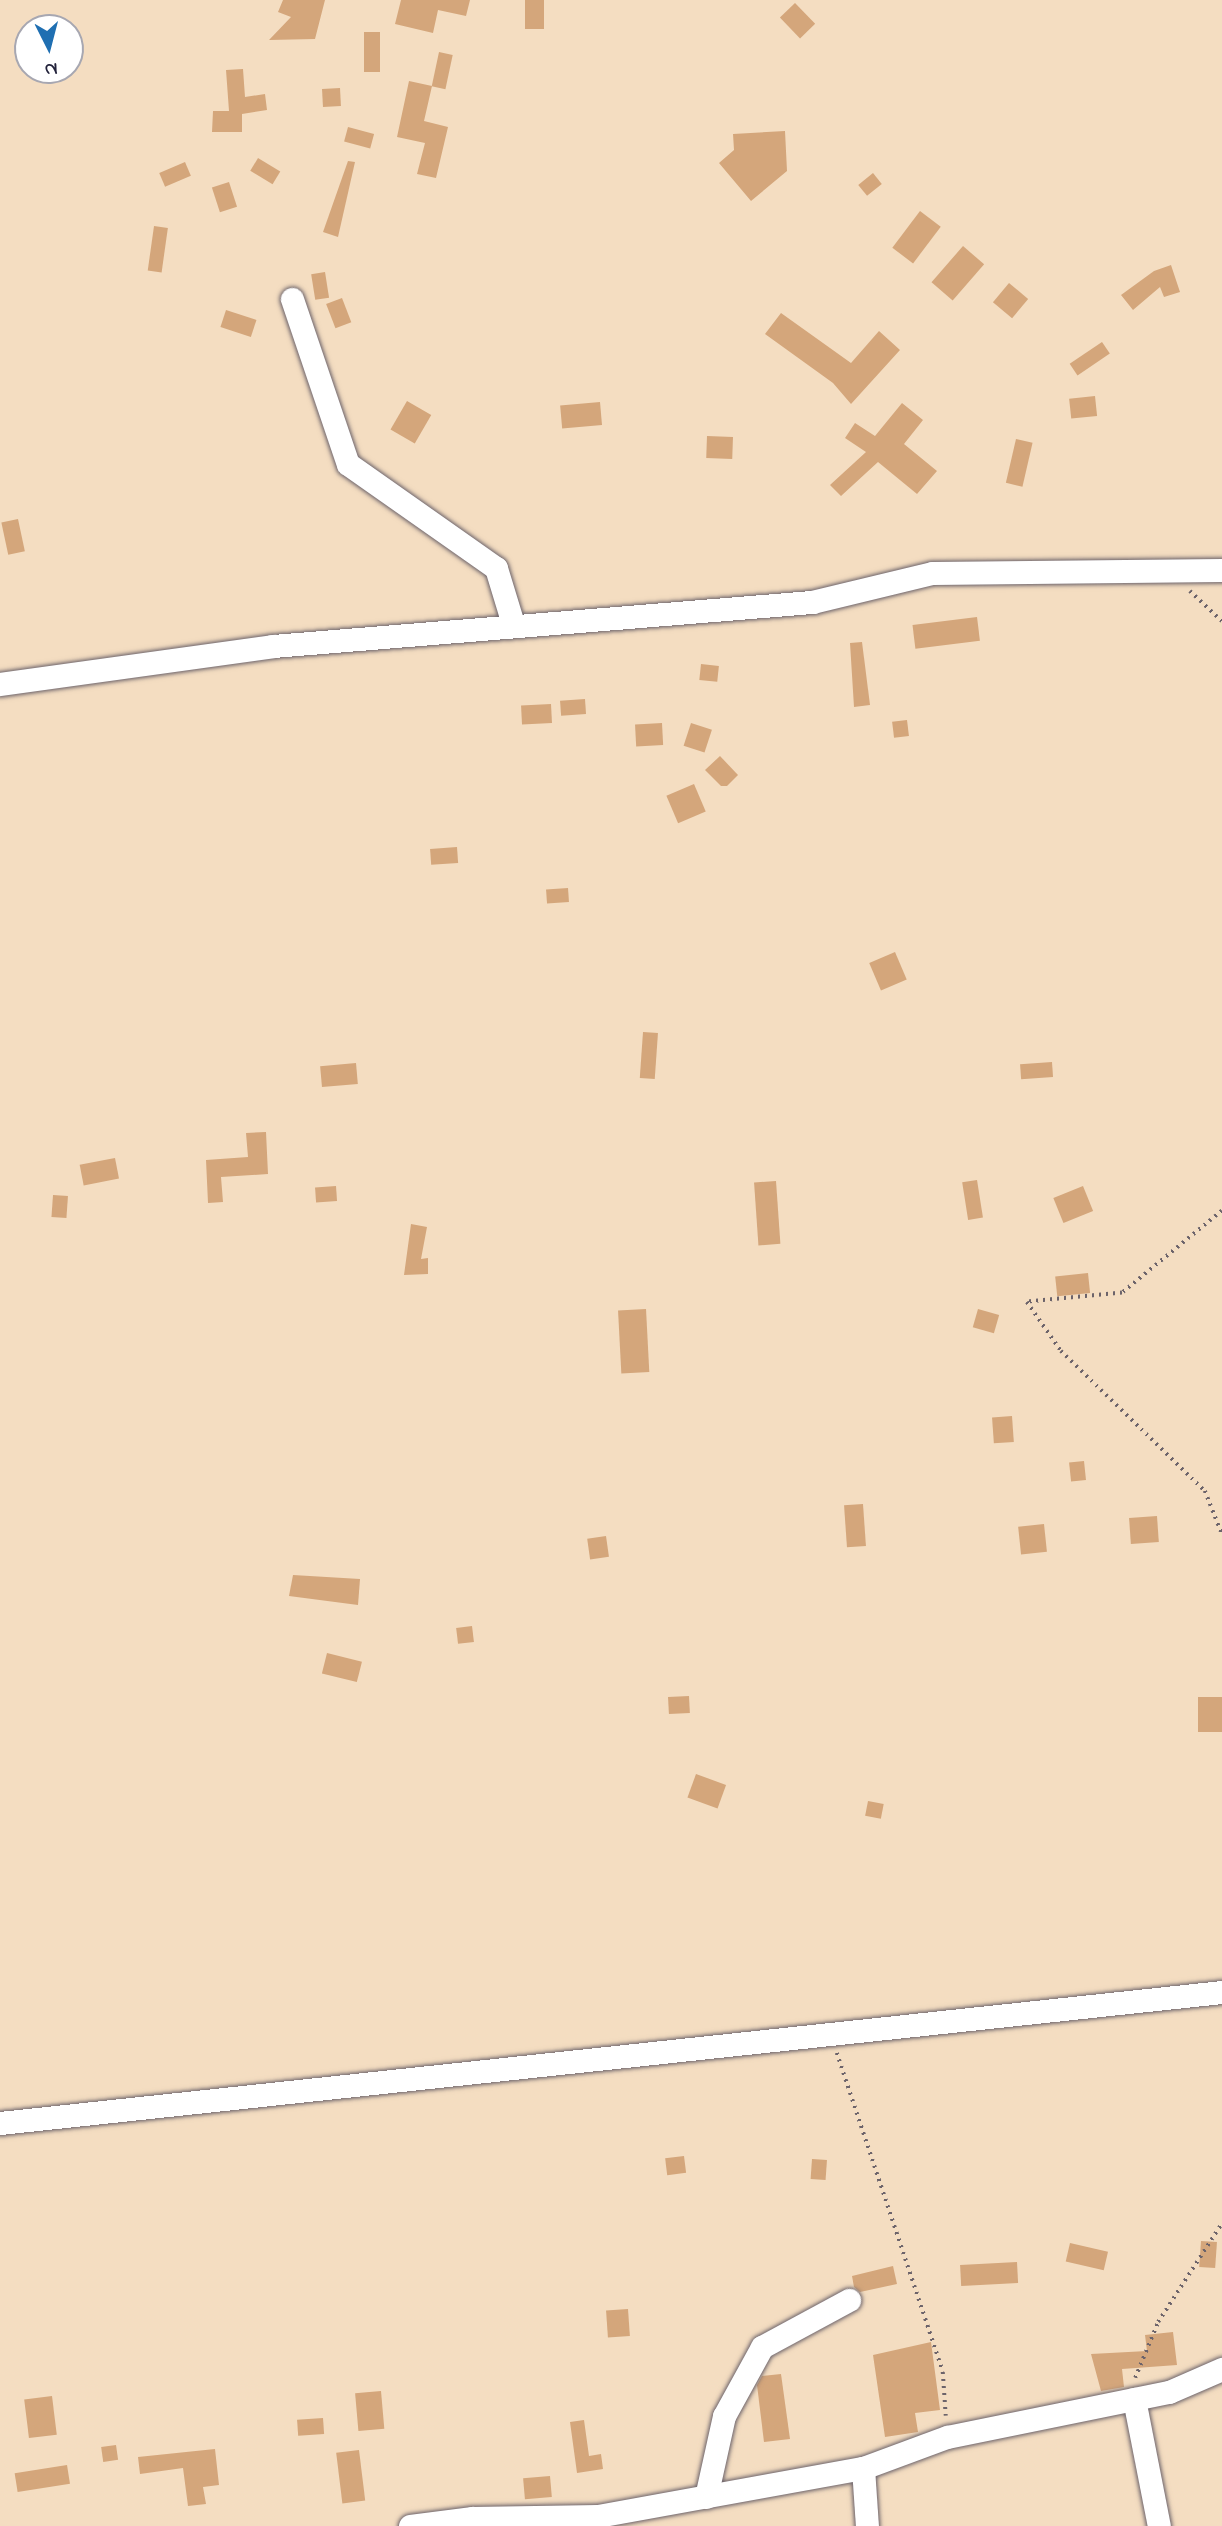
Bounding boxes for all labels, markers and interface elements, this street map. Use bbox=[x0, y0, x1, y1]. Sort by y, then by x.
north arrow bbox=[14, 14, 84, 84]
text: N bbox=[43, 54, 59, 82]

